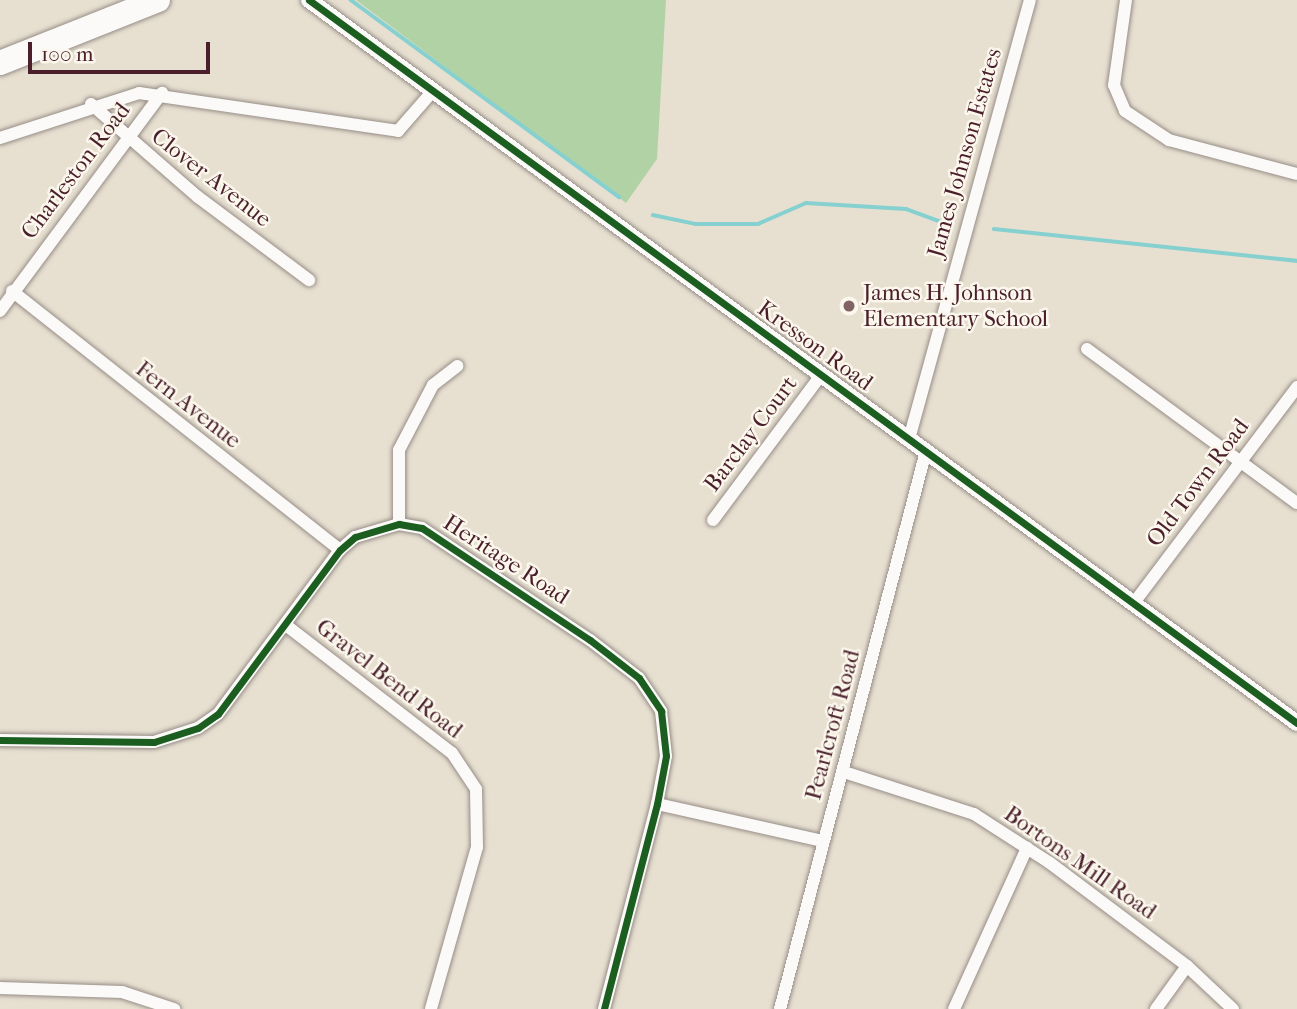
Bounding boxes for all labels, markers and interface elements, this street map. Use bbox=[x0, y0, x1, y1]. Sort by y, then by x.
scale bar bbox=[32, 28, 214, 72]
text: 100 m bbox=[41, 42, 94, 66]
street label: James Johnson Estates bbox=[922, 45, 1008, 261]
street label: Charleston Road bbox=[16, 97, 136, 245]
street label: Clover Avenue bbox=[146, 123, 276, 233]
place label: James H. Johnson Elementary School bbox=[863, 279, 1048, 333]
street label: Kresson Road bbox=[752, 295, 878, 397]
marker: James H. Johnson Elementary School bbox=[841, 298, 857, 314]
street label: Fern Avenue bbox=[130, 355, 246, 455]
street label: Barclay Court bbox=[699, 371, 803, 497]
street label: Old Town Road bbox=[1141, 414, 1255, 552]
street label: Heritage Road bbox=[438, 509, 574, 611]
street label: Gravel Bend Road bbox=[310, 613, 468, 745]
street label: Pearlcroft Road bbox=[800, 647, 866, 803]
street label: Bortons Mill Road bbox=[999, 800, 1161, 926]

